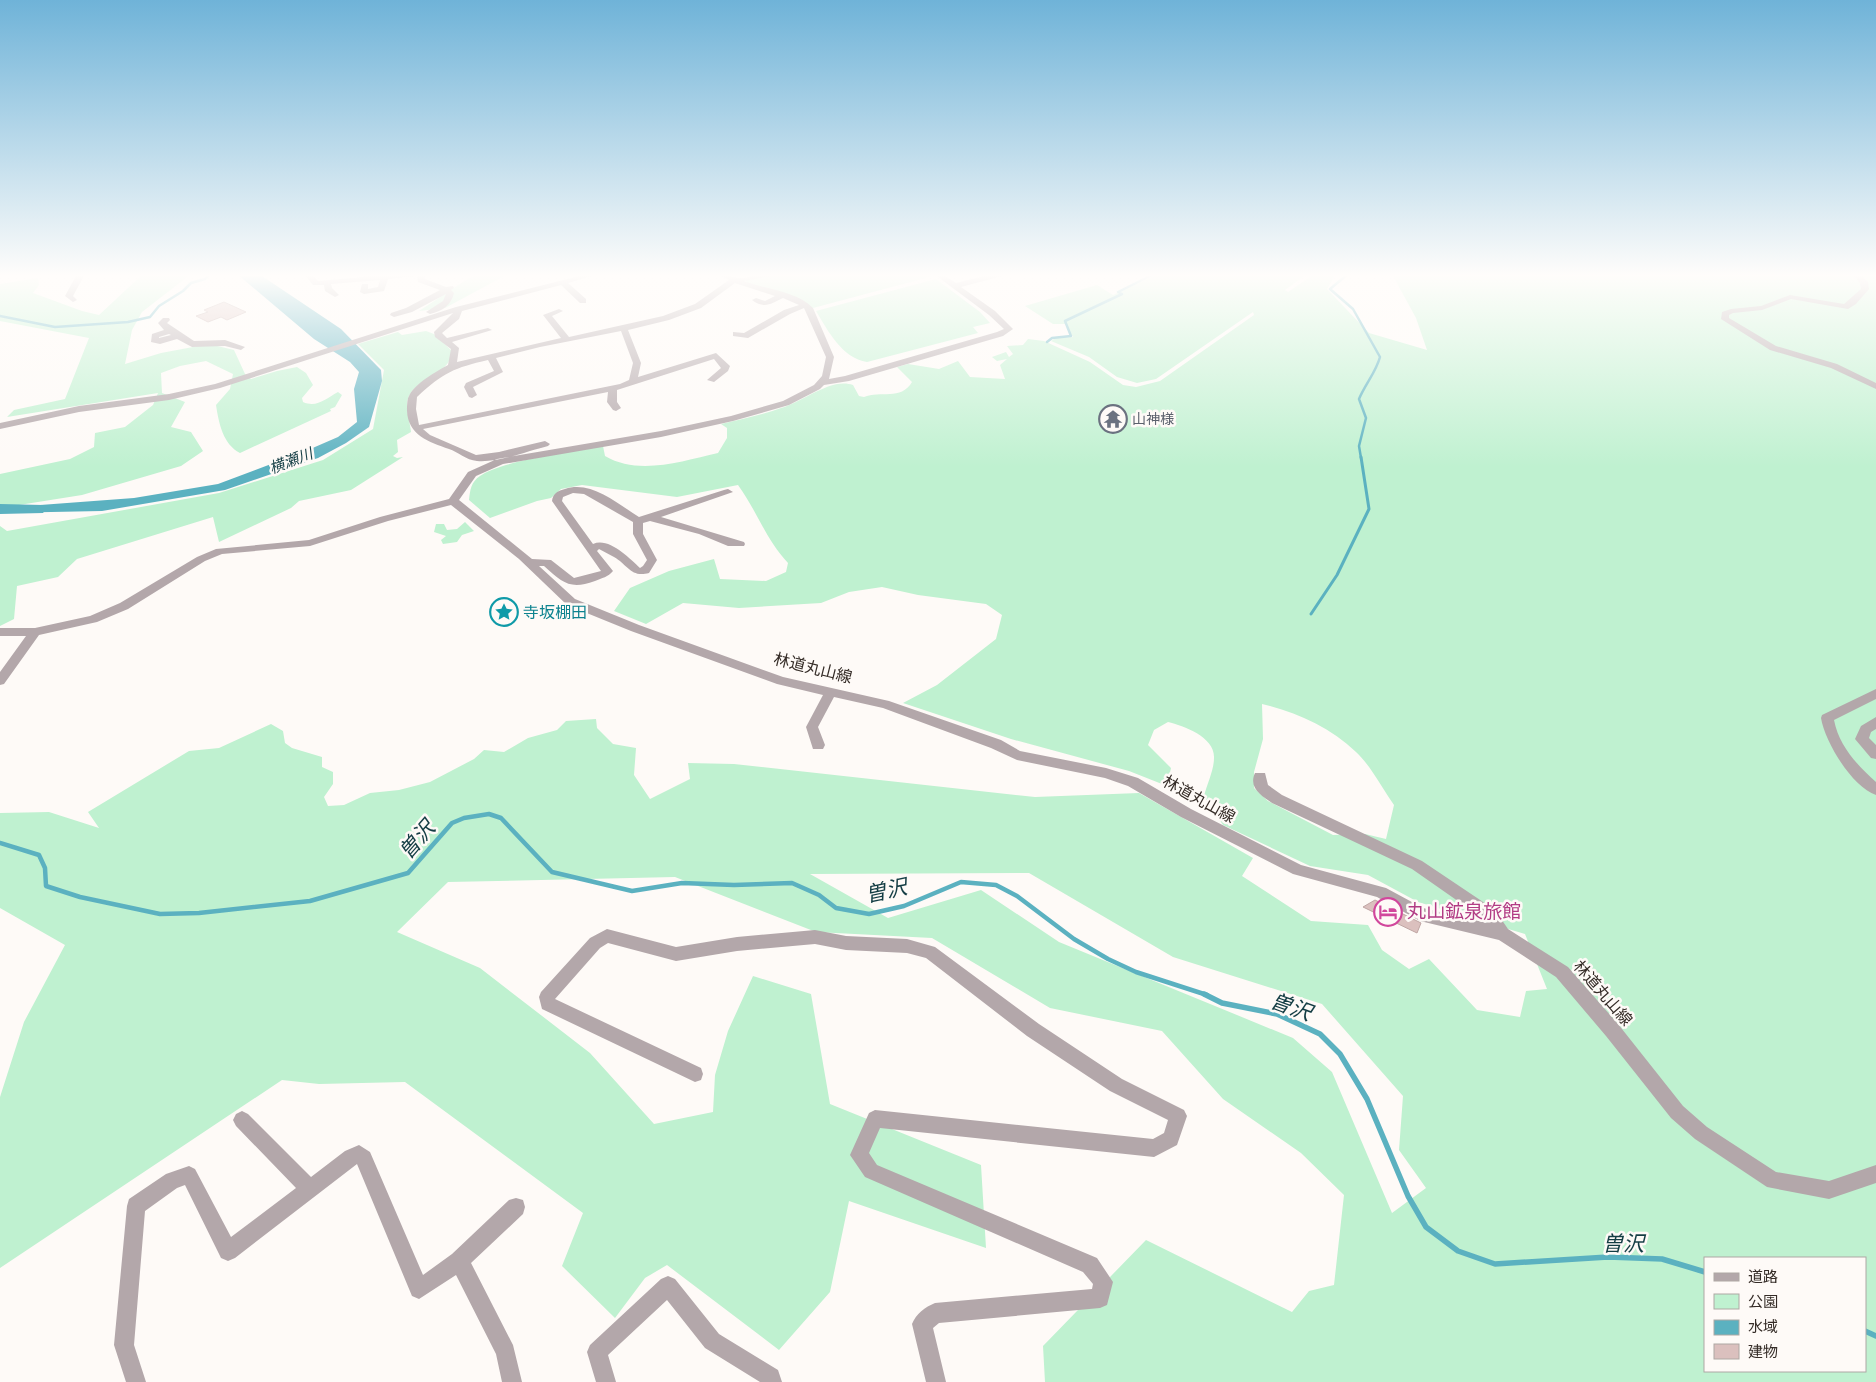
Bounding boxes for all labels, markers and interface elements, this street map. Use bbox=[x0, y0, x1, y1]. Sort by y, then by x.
temple icon: 山神様 bbox=[1098, 404, 1128, 434]
place label: 山神様 bbox=[1132, 411, 1174, 428]
water label: 横瀬川 bbox=[267, 444, 317, 477]
place icon: 寺坂棚田 bbox=[489, 597, 519, 627]
place label: 寺坂棚田 bbox=[523, 603, 587, 622]
street label: 林道丸山線 bbox=[772, 649, 854, 687]
street label: 林道丸山線 bbox=[1159, 771, 1239, 827]
water label: 曽沢 bbox=[394, 814, 442, 864]
water label: 曽沢 bbox=[863, 874, 912, 907]
hotel icon: 丸山鉱泉旅館 bbox=[1373, 897, 1403, 927]
place label: 丸山鉱泉旅館 bbox=[1407, 901, 1521, 923]
street label: 林道丸山線 bbox=[1570, 957, 1636, 1029]
water label: 曽沢 bbox=[1267, 989, 1318, 1026]
water label: 曽沢 bbox=[1602, 1232, 1647, 1256]
legend bbox=[1704, 1257, 1866, 1372]
text: 道路 bbox=[1748, 1268, 1778, 1286]
text: 公園 bbox=[1748, 1293, 1778, 1311]
text: 水域 bbox=[1748, 1318, 1778, 1336]
text: 建物 bbox=[1748, 1343, 1778, 1361]

